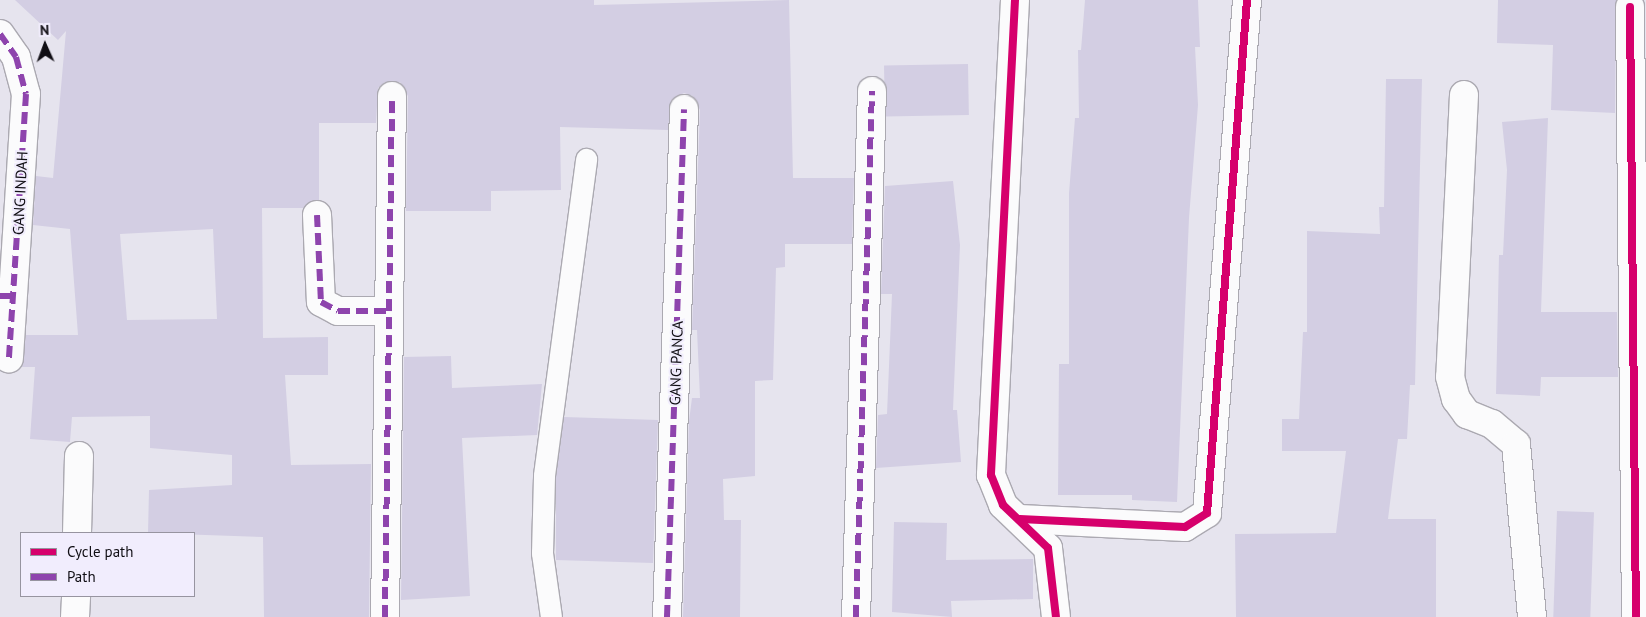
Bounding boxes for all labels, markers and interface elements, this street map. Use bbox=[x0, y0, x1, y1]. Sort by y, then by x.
north arrow bbox=[20, 20, 70, 70]
text: N bbox=[40, 21, 49, 39]
street label: GANG INDAH bbox=[9, 151, 31, 235]
street label: GANG PANCA bbox=[666, 320, 686, 406]
legend bbox=[20, 532, 195, 597]
text: Cycle path bbox=[67, 542, 133, 561]
text: Path bbox=[67, 567, 96, 586]

